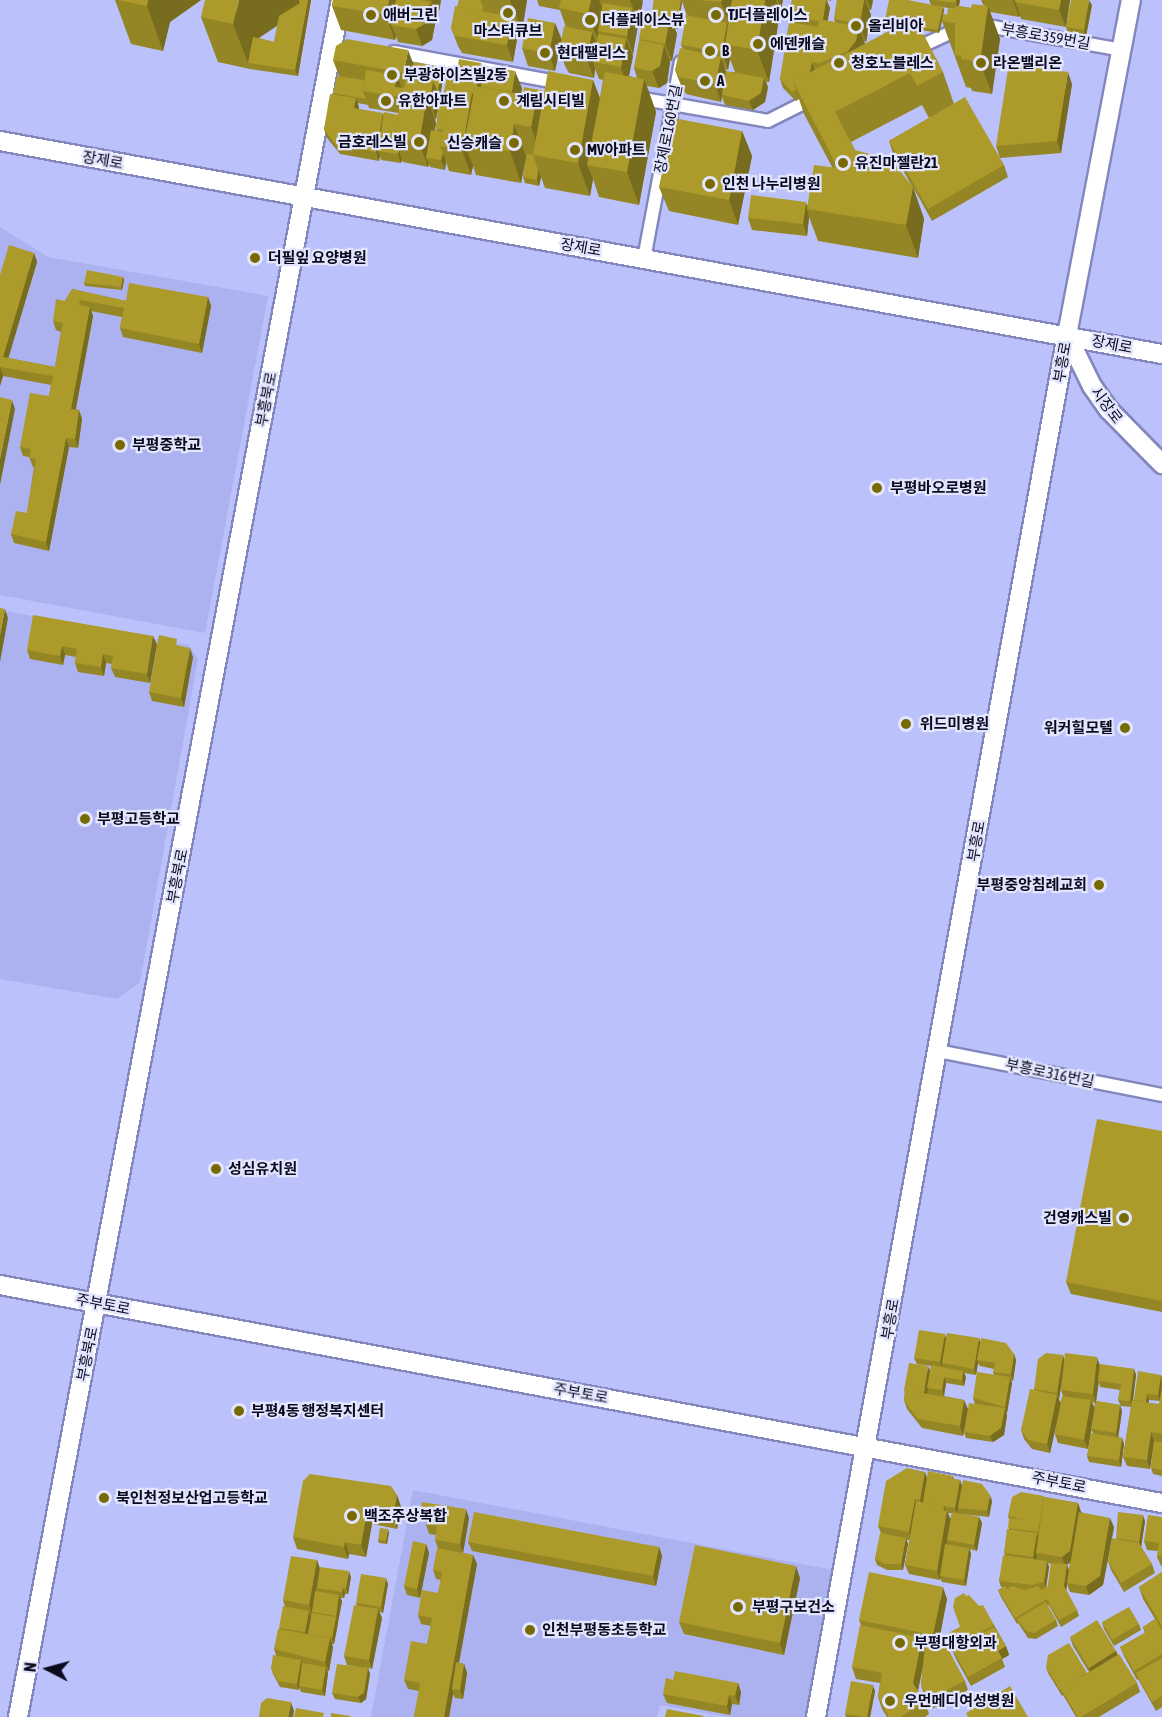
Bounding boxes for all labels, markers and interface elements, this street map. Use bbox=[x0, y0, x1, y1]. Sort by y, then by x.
place label: 애버그린 bbox=[383, 6, 438, 24]
marker: 마스터큐브 bbox=[501, 6, 515, 20]
place label: TJ더플레이스 bbox=[728, 6, 807, 24]
marker: 애버그린 bbox=[364, 8, 378, 22]
marker: TJ더플레이스 bbox=[709, 8, 723, 22]
place label: 더플레이스뷰 bbox=[602, 11, 685, 29]
marker: 더플레이스뷰 bbox=[583, 13, 597, 27]
place label: 올리비아 bbox=[868, 17, 923, 35]
marker: 올리비아 bbox=[849, 19, 863, 33]
street label: 부흥로359번길 bbox=[1000, 19, 1092, 53]
place label: 마스터큐브 bbox=[474, 22, 542, 40]
place label: 에덴캐슬 bbox=[770, 35, 825, 53]
marker: 에덴캐슬 bbox=[751, 37, 765, 51]
place label: B bbox=[722, 42, 729, 60]
place label: 현대팰리스 bbox=[557, 44, 626, 62]
marker: B bbox=[703, 44, 717, 58]
marker: 현대팰리스 bbox=[538, 46, 552, 60]
place label: 청호노블레스 bbox=[851, 54, 934, 72]
place label: 라온밸리온 bbox=[993, 54, 1062, 72]
marker: 청호노블레스 bbox=[832, 56, 846, 70]
marker: 라온밸리온 bbox=[974, 56, 988, 70]
place label: 부광하이츠빌2동 bbox=[404, 66, 508, 84]
marker: 부광하이츠빌2동 bbox=[385, 68, 399, 82]
place label: A bbox=[717, 72, 724, 90]
marker: A bbox=[698, 74, 712, 88]
street label: 장제로160번길 bbox=[651, 83, 685, 175]
place label: 유한아파트 bbox=[398, 92, 467, 110]
place label: 계림시티빌 bbox=[516, 92, 585, 110]
marker: 유한아파트 bbox=[379, 94, 393, 108]
marker: 계림시티빌 bbox=[497, 94, 511, 108]
place label: 금호레스빌 bbox=[338, 133, 407, 151]
place label: 신승캐슬 bbox=[447, 134, 502, 152]
marker: 금호레스빌 bbox=[412, 135, 426, 149]
marker: 신승캐슬 bbox=[507, 136, 521, 150]
place label: MV아파트 bbox=[587, 141, 646, 159]
marker: MV아파트 bbox=[568, 143, 582, 157]
street label: 장제로 bbox=[81, 148, 125, 172]
place label: 유진마젤란21 bbox=[855, 154, 938, 172]
marker: 유진마젤란21 bbox=[836, 156, 850, 170]
place label: 인천 나누리병원 bbox=[722, 175, 821, 193]
marker: 인천 나누리병원 bbox=[703, 177, 717, 191]
street label: 장제로 bbox=[559, 235, 603, 259]
marker: 더필잎 요양병원 bbox=[246, 249, 264, 267]
place label: 더필잎 요양병원 bbox=[268, 249, 367, 267]
street label: 장제로 bbox=[1090, 331, 1134, 357]
street label: 부흥로 bbox=[1050, 340, 1074, 384]
street label: 부흥북로 bbox=[252, 370, 280, 428]
street label: 시장로 bbox=[1087, 383, 1127, 427]
place label: 부평중학교 bbox=[132, 436, 201, 454]
marker: 부평중학교 bbox=[113, 438, 127, 452]
marker: 부평바오로병원 bbox=[868, 479, 886, 497]
place label: 부평바오로병원 bbox=[890, 479, 987, 497]
marker: 위드미병원 bbox=[897, 715, 915, 733]
place label: 위드미병원 bbox=[920, 715, 989, 733]
place label: 워커힐모텔 bbox=[1044, 719, 1113, 737]
marker: 워커힐모텔 bbox=[1118, 721, 1132, 735]
place label: 부평고등학교 bbox=[97, 810, 180, 828]
marker: 부평고등학교 bbox=[78, 812, 92, 826]
street label: 부흥로 bbox=[964, 819, 988, 863]
street label: 부흥북로 bbox=[163, 847, 191, 905]
place label: 부평중앙침례교회 bbox=[977, 876, 1087, 894]
marker: 부평중앙침례교회 bbox=[1092, 878, 1106, 892]
street label: 부흥로316번길 bbox=[1004, 1055, 1096, 1091]
place label: 성심유치원 bbox=[228, 1160, 297, 1178]
marker: 성심유치원 bbox=[209, 1162, 223, 1176]
place label: 건영캐스빌 bbox=[1043, 1209, 1112, 1227]
marker: 건영캐스빌 bbox=[1117, 1211, 1131, 1225]
street label: 주부토로 bbox=[74, 1290, 132, 1318]
street label: 부흥로 bbox=[878, 1297, 902, 1341]
street label: 부흥북로 bbox=[73, 1325, 101, 1383]
street label: 주부토로 bbox=[552, 1379, 610, 1407]
place label: 부평4동 행정복지센터 bbox=[251, 1402, 384, 1420]
marker: 부평4동 행정복지센터 bbox=[232, 1404, 246, 1418]
street label: 주부토로 bbox=[1030, 1468, 1088, 1496]
place label: 북인천정보산업고등학교 bbox=[116, 1489, 268, 1507]
marker: 북인천정보산업고등학교 bbox=[97, 1491, 111, 1505]
place label: 백조주상복합 bbox=[364, 1507, 447, 1525]
marker: 백조주상복합 bbox=[345, 1509, 359, 1523]
marker: 부평구보건소 bbox=[729, 1598, 747, 1616]
place label: 부평구보건소 bbox=[752, 1598, 835, 1616]
place label: 인천부평동초등학교 bbox=[542, 1621, 666, 1639]
marker: 인천부평동초등학교 bbox=[523, 1623, 537, 1637]
marker: 부평대항외과 bbox=[891, 1634, 909, 1652]
place label: 부평대항외과 bbox=[914, 1634, 997, 1652]
north arrow bbox=[18, 1639, 78, 1699]
text: N bbox=[21, 1661, 40, 1673]
marker: 우먼메디여성병원 bbox=[881, 1692, 899, 1710]
place label: 우먼메디여성병원 bbox=[904, 1692, 1014, 1710]

